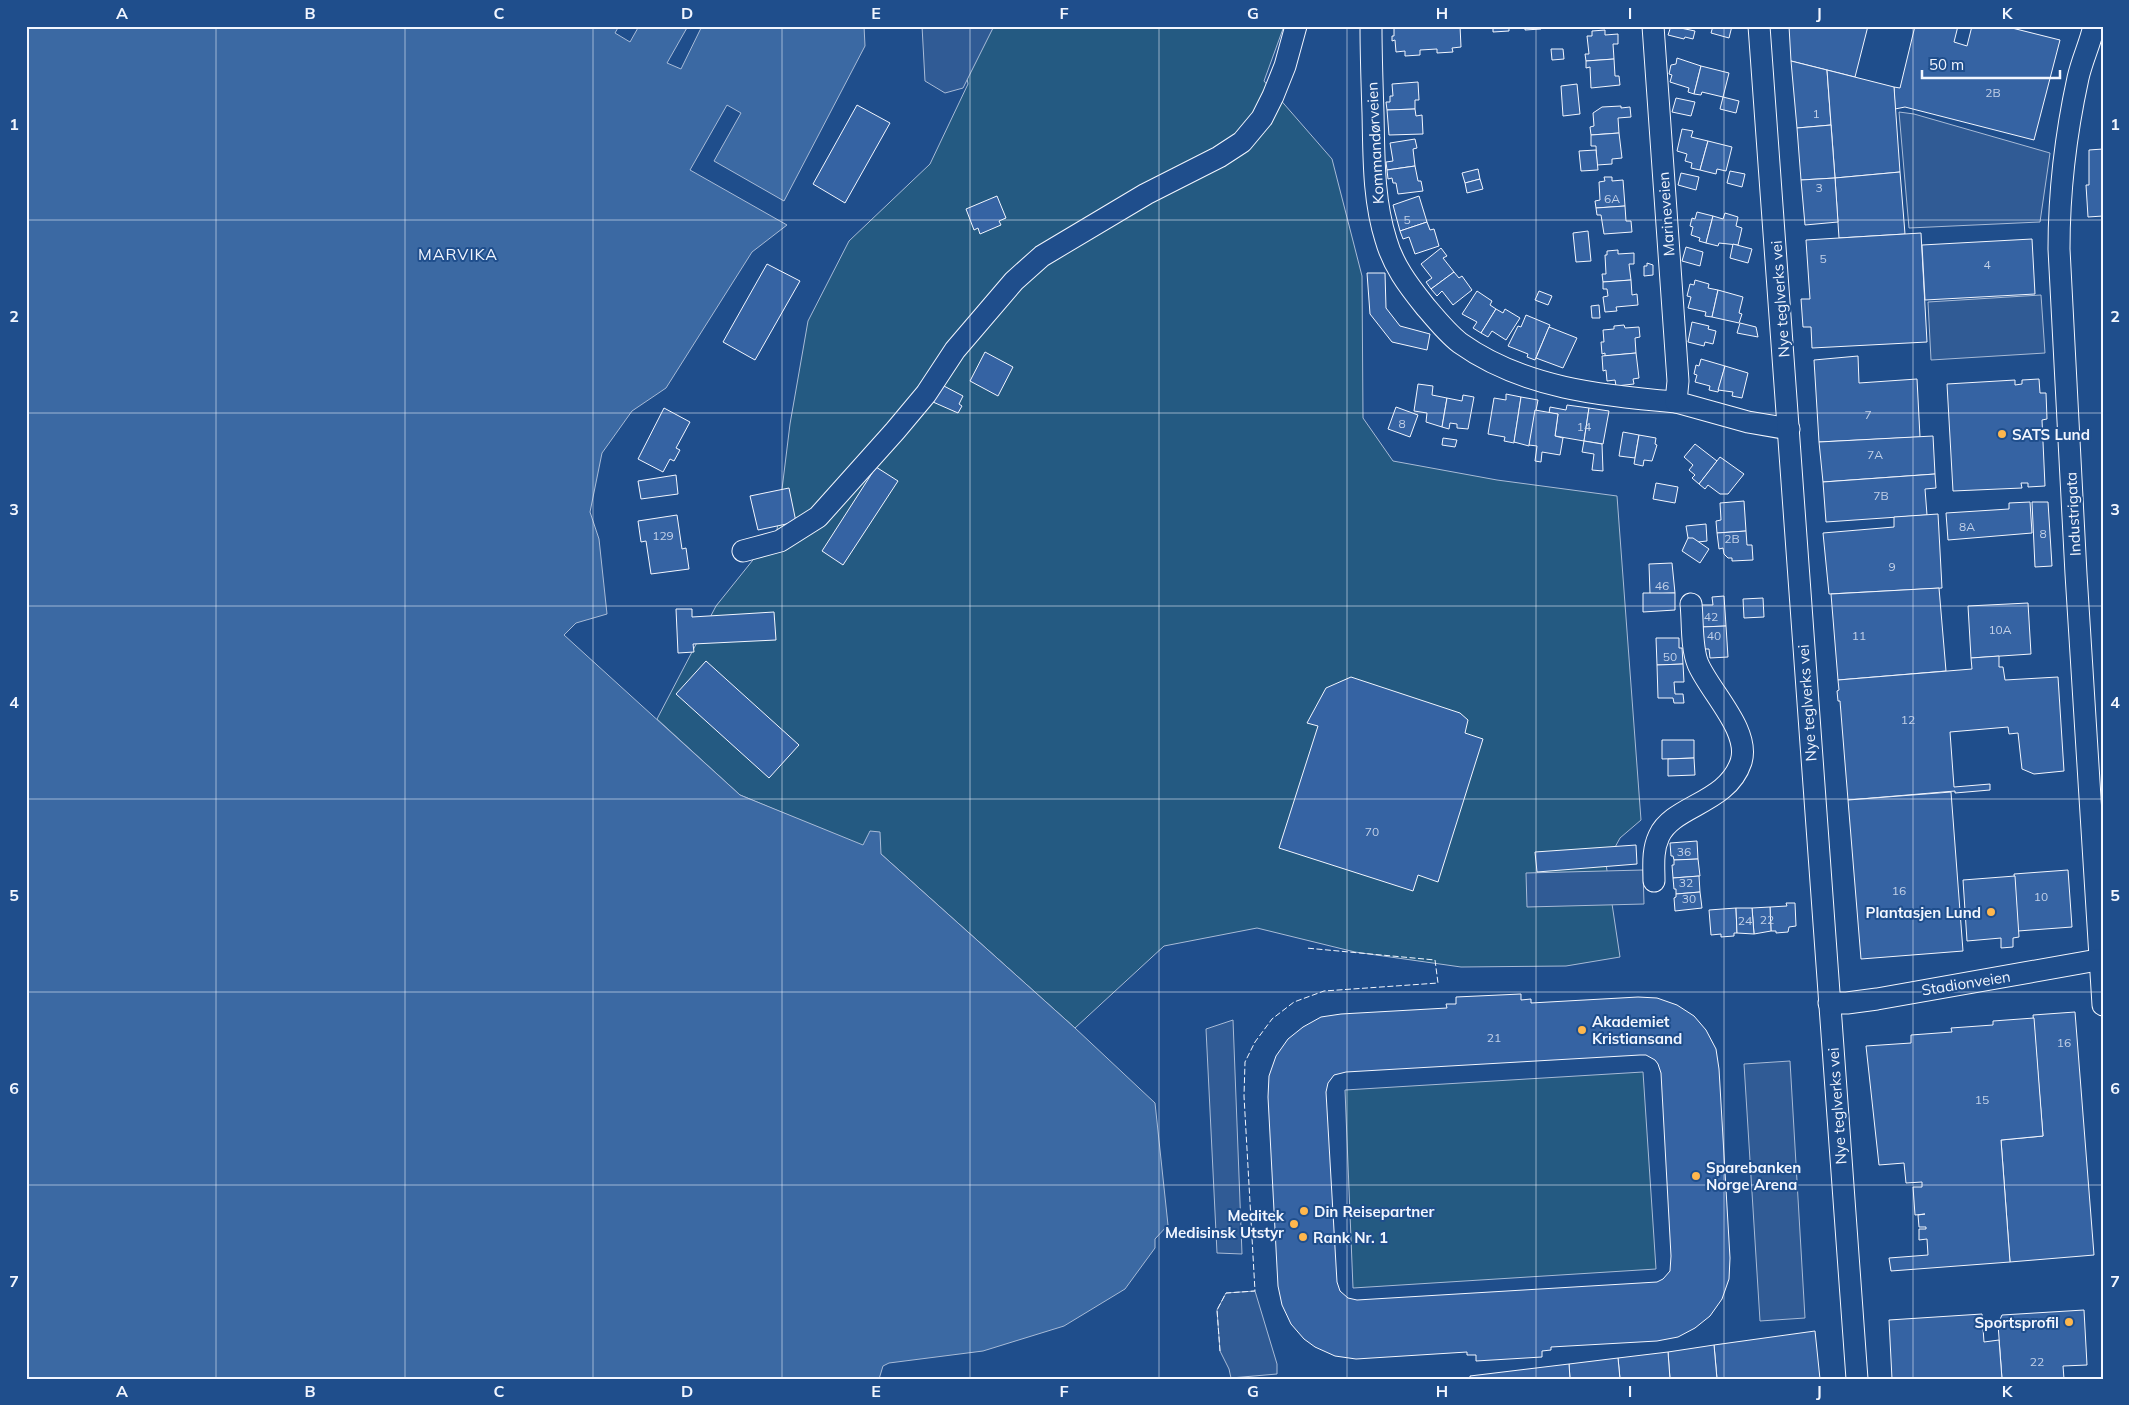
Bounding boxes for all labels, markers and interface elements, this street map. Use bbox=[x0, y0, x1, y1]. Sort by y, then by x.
text: A bbox=[116, 3, 128, 23]
text: B bbox=[304, 3, 316, 23]
text: C bbox=[494, 3, 505, 23]
text: D bbox=[681, 3, 693, 23]
text: E bbox=[871, 3, 881, 23]
text: F bbox=[1059, 3, 1069, 23]
text: G bbox=[1247, 3, 1259, 23]
text: H bbox=[1436, 3, 1448, 23]
text: I bbox=[1628, 3, 1632, 23]
text: J bbox=[1816, 3, 1822, 23]
text: K bbox=[2002, 3, 2014, 23]
scale bar bbox=[1922, 48, 2059, 80]
text: 50 m bbox=[1929, 55, 1964, 74]
street label: Kommandørveien bbox=[1362, 82, 1388, 204]
house number: 2B bbox=[1985, 85, 2001, 100]
house number: 1 bbox=[1812, 106, 1820, 121]
text: 1 bbox=[9, 114, 19, 134]
text: 1 bbox=[2110, 114, 2120, 134]
street label: Marineveien bbox=[1654, 171, 1678, 257]
house number: 3 bbox=[1815, 180, 1823, 195]
house number: 6A bbox=[1604, 191, 1620, 206]
house number: 5 bbox=[1403, 212, 1411, 227]
street label: Nye teglverks vei bbox=[1766, 240, 1794, 358]
district label: MARVIKA bbox=[418, 244, 498, 264]
house number: 5 bbox=[1819, 251, 1827, 266]
house number: 4 bbox=[1983, 257, 1991, 272]
text: 2 bbox=[9, 306, 19, 326]
text: 2 bbox=[2110, 306, 2120, 326]
house number: 7 bbox=[1864, 407, 1872, 422]
house number: 8 bbox=[1398, 416, 1406, 431]
house number: 14 bbox=[1577, 419, 1591, 434]
place label: SATS Lund bbox=[2012, 425, 2090, 444]
marker: SATS Lund bbox=[1996, 428, 2008, 440]
house number: 7A bbox=[1867, 447, 1883, 462]
street label: Industrigata bbox=[2061, 471, 2085, 557]
house number: 7B bbox=[1873, 488, 1889, 503]
text: 3 bbox=[9, 499, 19, 519]
text: 3 bbox=[2110, 499, 2120, 519]
house number: 8A bbox=[1959, 519, 1975, 534]
house number: 8 bbox=[2039, 526, 2047, 541]
house number: 129 bbox=[652, 528, 674, 543]
house number: 2B bbox=[1724, 531, 1740, 546]
house number: 9 bbox=[1888, 559, 1896, 574]
house number: 46 bbox=[1655, 578, 1669, 593]
house number: 42 bbox=[1704, 609, 1718, 624]
house number: 10A bbox=[1988, 622, 2012, 637]
house number: 40 bbox=[1707, 628, 1721, 643]
house number: 11 bbox=[1852, 628, 1866, 643]
street label: Nye teglverks vei bbox=[1793, 644, 1821, 762]
house number: 50 bbox=[1663, 649, 1677, 664]
text: 4 bbox=[9, 692, 19, 712]
text: 4 bbox=[2110, 692, 2120, 712]
house number: 12 bbox=[1901, 712, 1915, 727]
house number: 70 bbox=[1365, 824, 1379, 839]
house number: 36 bbox=[1677, 844, 1691, 859]
house number: 32 bbox=[1679, 875, 1693, 890]
house number: 16 bbox=[1892, 883, 1906, 898]
text: 5 bbox=[9, 885, 19, 905]
text: 5 bbox=[2110, 885, 2120, 905]
house number: 10 bbox=[2034, 889, 2048, 904]
house number: 30 bbox=[1682, 891, 1696, 906]
place label: Plantasjen Lund bbox=[1865, 903, 1981, 922]
marker: Plantasjen Lund bbox=[1985, 906, 1997, 918]
house number: 22 bbox=[1760, 912, 1774, 927]
house number: 24 bbox=[1738, 913, 1752, 928]
street label: Stadionveien bbox=[1920, 967, 2012, 999]
place label: Akademiet Kristiansand bbox=[1592, 1012, 1682, 1048]
marker: Akademiet Kristiansand bbox=[1576, 1024, 1588, 1036]
house number: 21 bbox=[1487, 1030, 1501, 1045]
house number: 16 bbox=[2057, 1035, 2071, 1050]
street label: Nye teglverks vei bbox=[1823, 1047, 1851, 1165]
text: 6 bbox=[9, 1078, 19, 1098]
text: 6 bbox=[2110, 1078, 2120, 1098]
house number: 15 bbox=[1975, 1092, 1989, 1107]
place label: Sparebanken Norge Arena bbox=[1706, 1158, 1801, 1194]
marker: Sparebanken Norge Arena bbox=[1690, 1170, 1702, 1182]
place label: Din Reisepartner bbox=[1314, 1202, 1435, 1221]
marker: Din Reisepartner bbox=[1298, 1205, 1310, 1217]
place label: Meditek Medisinsk Utstyr bbox=[1165, 1206, 1285, 1242]
marker: Meditek Medisinsk Utstyr bbox=[1288, 1218, 1300, 1230]
place label: Rank Nr. 1 bbox=[1313, 1228, 1388, 1247]
marker: Rank Nr. 1 bbox=[1297, 1231, 1309, 1243]
text: 7 bbox=[9, 1271, 19, 1291]
text: 7 bbox=[2110, 1271, 2120, 1291]
place label: Sportsprofil bbox=[1974, 1313, 2059, 1332]
marker: Sportsprofil bbox=[2063, 1316, 2075, 1328]
house number: 22 bbox=[2030, 1354, 2044, 1369]
text: A bbox=[116, 1381, 128, 1401]
text: B bbox=[304, 1381, 316, 1401]
text: C bbox=[494, 1381, 505, 1401]
text: D bbox=[681, 1381, 693, 1401]
text: E bbox=[871, 1381, 881, 1401]
text: F bbox=[1059, 1381, 1069, 1401]
text: G bbox=[1247, 1381, 1259, 1401]
text: H bbox=[1436, 1381, 1448, 1401]
text: I bbox=[1628, 1381, 1632, 1401]
text: J bbox=[1816, 1381, 1822, 1401]
text: K bbox=[2002, 1381, 2014, 1401]

